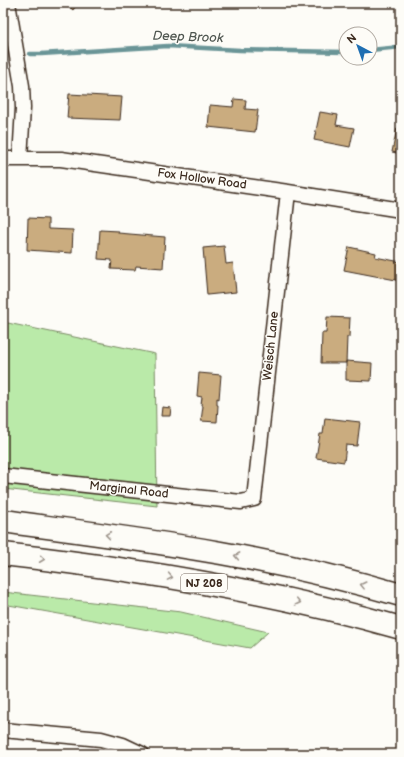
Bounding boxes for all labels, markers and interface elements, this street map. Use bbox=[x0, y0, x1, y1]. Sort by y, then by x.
north arrow bbox=[338, 26, 378, 66]
water label: Deep Brook bbox=[152, 28, 224, 46]
text: N bbox=[344, 31, 359, 46]
street label: Fox Hollow Road bbox=[156, 165, 248, 193]
street label: Weisch Lane bbox=[260, 311, 282, 381]
street label: Marginal Road bbox=[89, 478, 169, 502]
one-way arrow bbox=[105, 531, 111, 540]
one-way arrow bbox=[233, 552, 240, 561]
one-way arrow bbox=[39, 554, 45, 563]
one-way arrow bbox=[167, 572, 174, 581]
road number: NJ 208 bbox=[181, 574, 227, 592]
one-way arrow bbox=[360, 581, 367, 589]
one-way arrow bbox=[295, 598, 301, 606]

